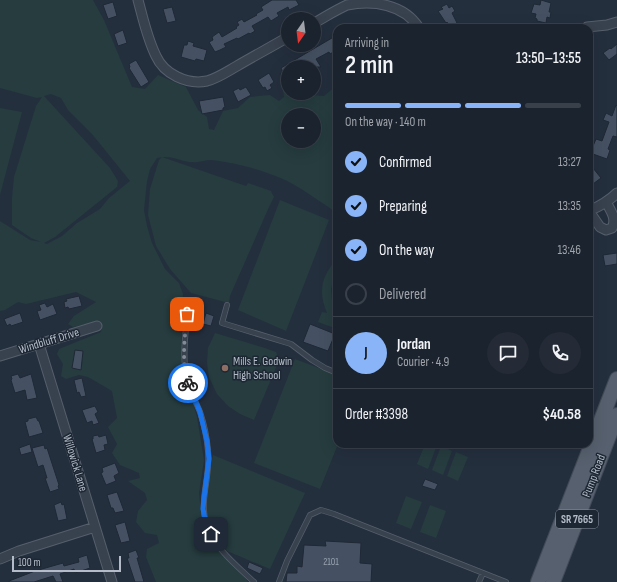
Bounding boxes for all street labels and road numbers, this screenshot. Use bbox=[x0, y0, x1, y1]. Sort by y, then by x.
street label: Windbluff Drive bbox=[17, 325, 81, 357]
street label: Willowick Lane bbox=[59, 433, 91, 493]
street label: Pump Road bbox=[579, 452, 609, 500]
road number: SR 7665 bbox=[556, 510, 598, 528]

